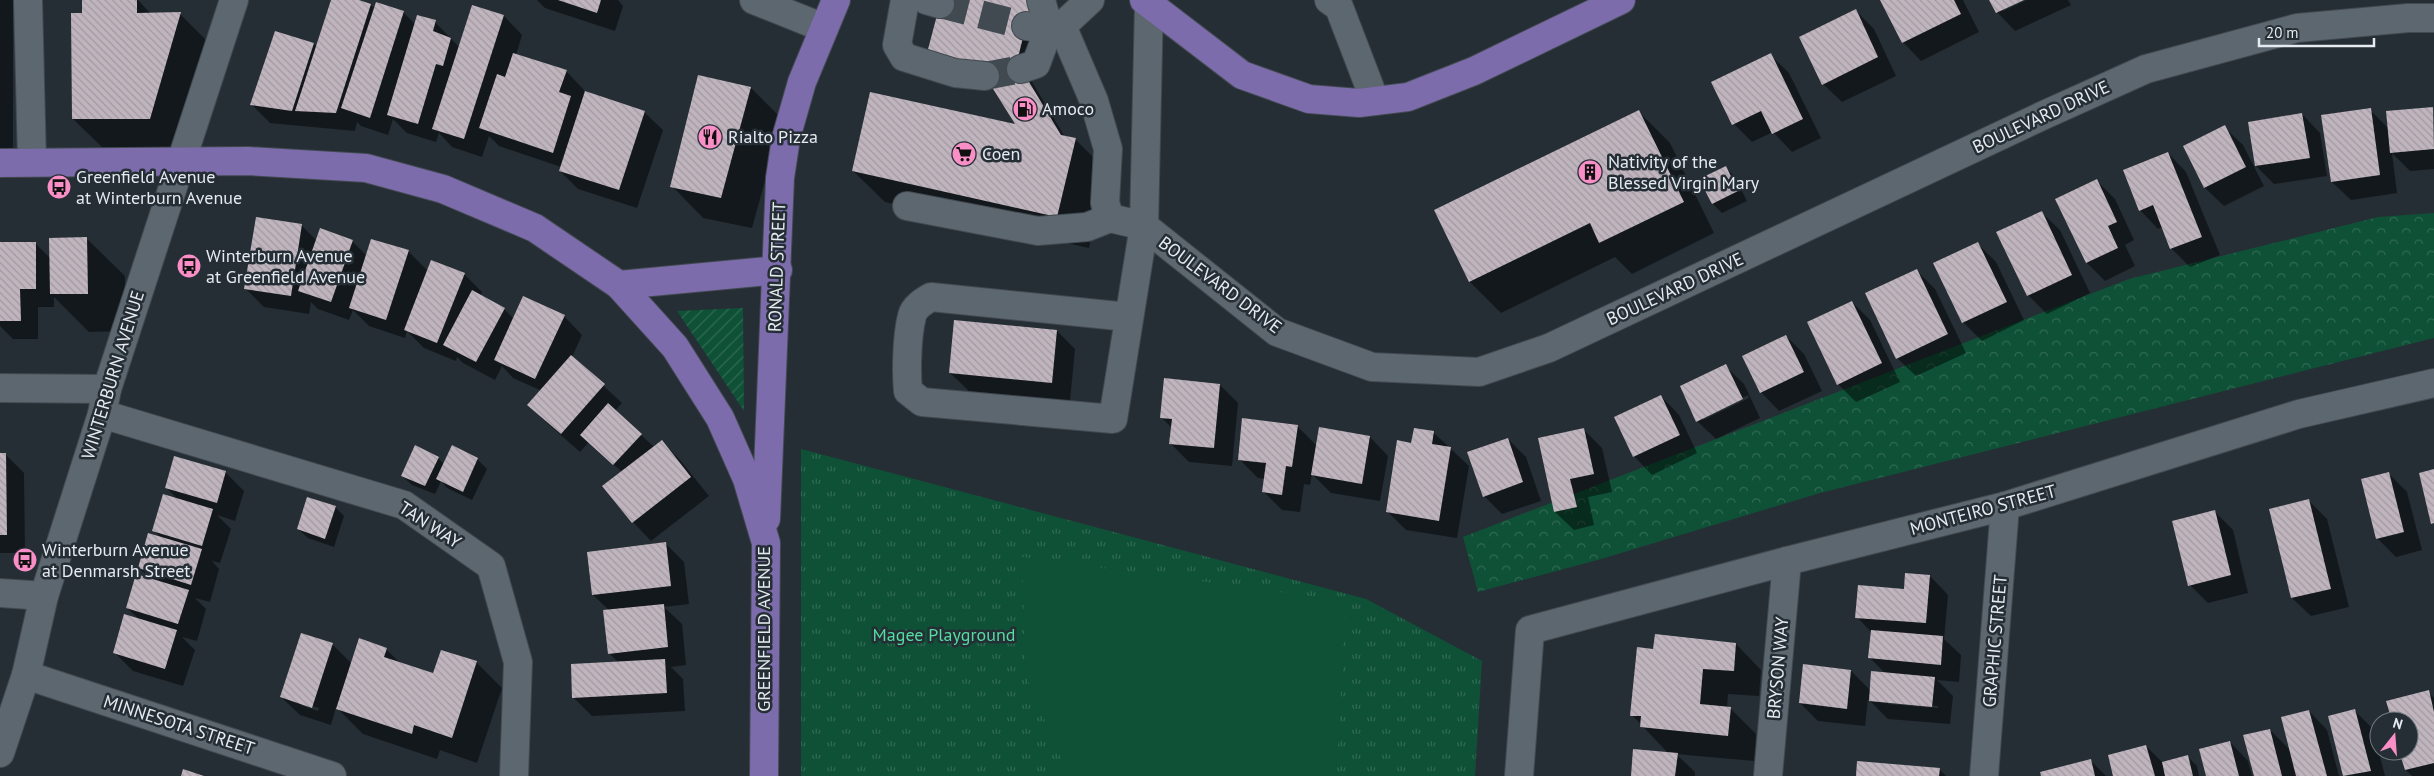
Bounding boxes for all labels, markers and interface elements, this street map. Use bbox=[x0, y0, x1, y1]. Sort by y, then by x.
scale bar bbox=[2259, 15, 2374, 47]
text: 20 m bbox=[2266, 23, 2299, 42]
street label: BOULEVARD DRIVE bbox=[1969, 75, 2113, 158]
fuel station icon: Amoco bbox=[1012, 96, 1038, 122]
place label: Amoco bbox=[1042, 97, 1094, 120]
restaurant icon: Rialto Pizza bbox=[697, 124, 723, 150]
place label: Rialto Pizza bbox=[728, 125, 818, 148]
supermarket icon: Coen bbox=[951, 141, 977, 167]
place label: Coen bbox=[982, 142, 1020, 165]
place label: Nativity of the Blessed Virgin Mary bbox=[1608, 150, 1760, 194]
building icon: Nativity of the Blessed Virgin Mary bbox=[1577, 159, 1603, 185]
place label: Greenfield Avenue at Winterburn Avenue bbox=[76, 165, 242, 209]
bus stop icon: Greenfield Avenue at Winterburn Avenue bbox=[46, 174, 72, 200]
street label: RONALD STREET bbox=[763, 201, 790, 333]
street label: BOULEVARD DRIVE bbox=[1154, 231, 1286, 338]
place label: Winterburn Avenue at Greenfield Avenue bbox=[206, 244, 365, 288]
street label: BOULEVARD DRIVE bbox=[1603, 247, 1747, 330]
bus stop icon: Winterburn Avenue at Greenfield Avenue bbox=[176, 253, 202, 279]
street label: WINTERBURN AVENUE bbox=[76, 288, 149, 462]
street label: MONTEIRO STREET bbox=[1907, 479, 2058, 540]
street label: TAN WAY bbox=[395, 496, 466, 553]
place label: Winterburn Avenue at Denmarsh Street bbox=[42, 538, 190, 582]
street label: GREENFIELD AVENUE bbox=[752, 546, 775, 712]
bus stop icon: Winterburn Avenue at Denmarsh Street bbox=[12, 547, 38, 573]
street label: GRAPHIC STREET bbox=[1977, 574, 2012, 708]
street label: BRYSON WAY bbox=[1762, 616, 1793, 720]
park label: Magee Playground bbox=[873, 623, 1015, 646]
street label: MINNESOTA STREET bbox=[101, 689, 258, 760]
north arrow bbox=[2369, 711, 2419, 761]
text: N bbox=[2391, 714, 2405, 734]

